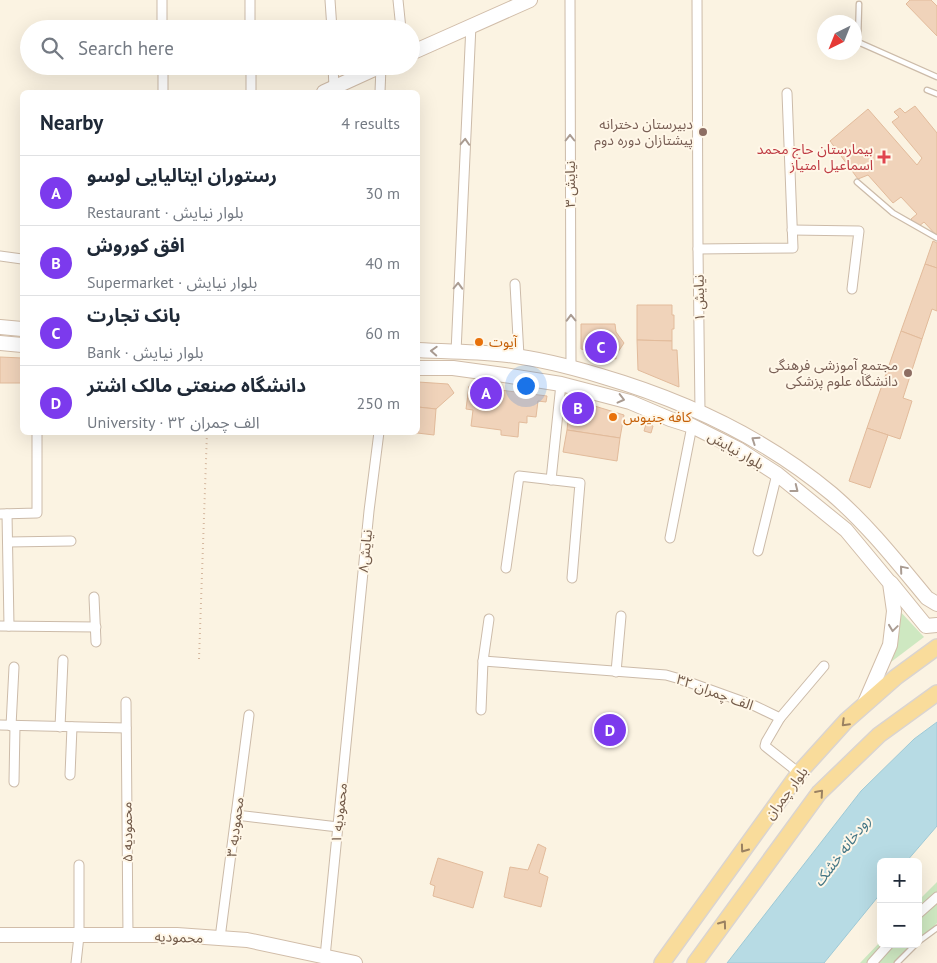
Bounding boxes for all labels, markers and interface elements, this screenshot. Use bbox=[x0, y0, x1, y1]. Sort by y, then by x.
north arrow bbox=[817, 15, 862, 60]
search box bbox=[20, 20, 420, 75]
icon: search bbox=[38, 34, 66, 62]
text: Search here bbox=[78, 36, 174, 60]
text: Nearby bbox=[40, 109, 103, 136]
text: 4 results bbox=[341, 113, 400, 133]
place label: دبیرستان دخترانه پیشتازان دوره دوم bbox=[594, 115, 693, 151]
marker: دبیرستان دخترانه پیشتازان دوره دوم bbox=[697, 126, 709, 138]
one-way arrow bbox=[565, 134, 575, 142]
one-way arrow bbox=[460, 138, 471, 146]
place label: بیمارستان حاج محمد اسماعیل امتیاز bbox=[757, 140, 873, 174]
marker: بیمارستان حاج محمد اسماعیل امتیاز bbox=[877, 150, 891, 164]
street label: نیایش ۳ bbox=[561, 160, 579, 207]
text: رستوران ایتالیایی لوسو bbox=[87, 163, 277, 187]
text: A bbox=[51, 183, 61, 203]
text: 30 m bbox=[365, 183, 400, 203]
text: Restaurant · بلوار نیایش bbox=[87, 202, 244, 222]
text: افق کوروش bbox=[87, 233, 185, 257]
text: B bbox=[51, 253, 61, 273]
text: 40 m bbox=[365, 253, 400, 273]
text: Supermarket · بلوار نیایش bbox=[87, 272, 257, 292]
street label: نیایش ۱ bbox=[690, 274, 708, 322]
one-way arrow bbox=[453, 282, 464, 290]
text: بانک تجارت bbox=[87, 303, 181, 327]
one-way arrow bbox=[566, 314, 576, 322]
text: C bbox=[52, 323, 60, 343]
text: 60 m bbox=[365, 323, 400, 343]
pin: C bbox=[585, 328, 617, 366]
place label: آیوت bbox=[489, 333, 518, 351]
marker: آیوت bbox=[473, 336, 485, 348]
text: Bank · بلوار نیایش bbox=[87, 342, 204, 362]
one-way arrow bbox=[429, 345, 437, 356]
place label: مجتمع آموزشی فرهنگی دانشگاه علوم پزشکی bbox=[769, 356, 898, 392]
marker: مجتمع آموزشی فرهنگی دانشگاه علوم پزشکی bbox=[902, 367, 914, 379]
text: دانشگاه صنعتی مالک اشتر bbox=[87, 373, 306, 397]
your location bbox=[513, 373, 539, 399]
pin: A bbox=[470, 374, 502, 412]
pin: B bbox=[562, 389, 594, 427]
text: D bbox=[51, 393, 61, 413]
text: 250 m bbox=[357, 393, 400, 413]
one-way arrow bbox=[616, 393, 625, 404]
place label: کافه جنیوس bbox=[623, 408, 692, 426]
marker: کافه جنیوس bbox=[607, 411, 619, 423]
text: University · ۳۲ الف چمران bbox=[87, 412, 259, 432]
street label: بلوار نیایش bbox=[705, 427, 767, 473]
one-way arrow bbox=[752, 437, 761, 446]
one-way arrow bbox=[789, 483, 798, 491]
street label: نیایش۸ bbox=[354, 528, 376, 573]
one-way arrow bbox=[900, 566, 909, 575]
one-way arrow bbox=[888, 624, 898, 632]
street label: ۳۲ الف چمران bbox=[674, 670, 756, 715]
pin: D bbox=[594, 711, 626, 749]
one-way arrow bbox=[842, 717, 851, 726]
street label: بلوار چمران bbox=[760, 763, 813, 824]
street label: ۱ محمودیه bbox=[327, 782, 351, 844]
one-way arrow bbox=[814, 790, 823, 799]
street label: ۳ محمودیه bbox=[222, 796, 248, 858]
street label: ۵ محمودیه bbox=[117, 802, 137, 862]
water label: رودخانه خشک bbox=[809, 811, 875, 890]
one-way arrow bbox=[741, 843, 750, 853]
map controls bbox=[877, 858, 922, 948]
button: + bbox=[877, 858, 922, 903]
button: − bbox=[877, 903, 922, 948]
one-way arrow bbox=[718, 921, 726, 930]
street label: محمودیه bbox=[154, 927, 204, 947]

